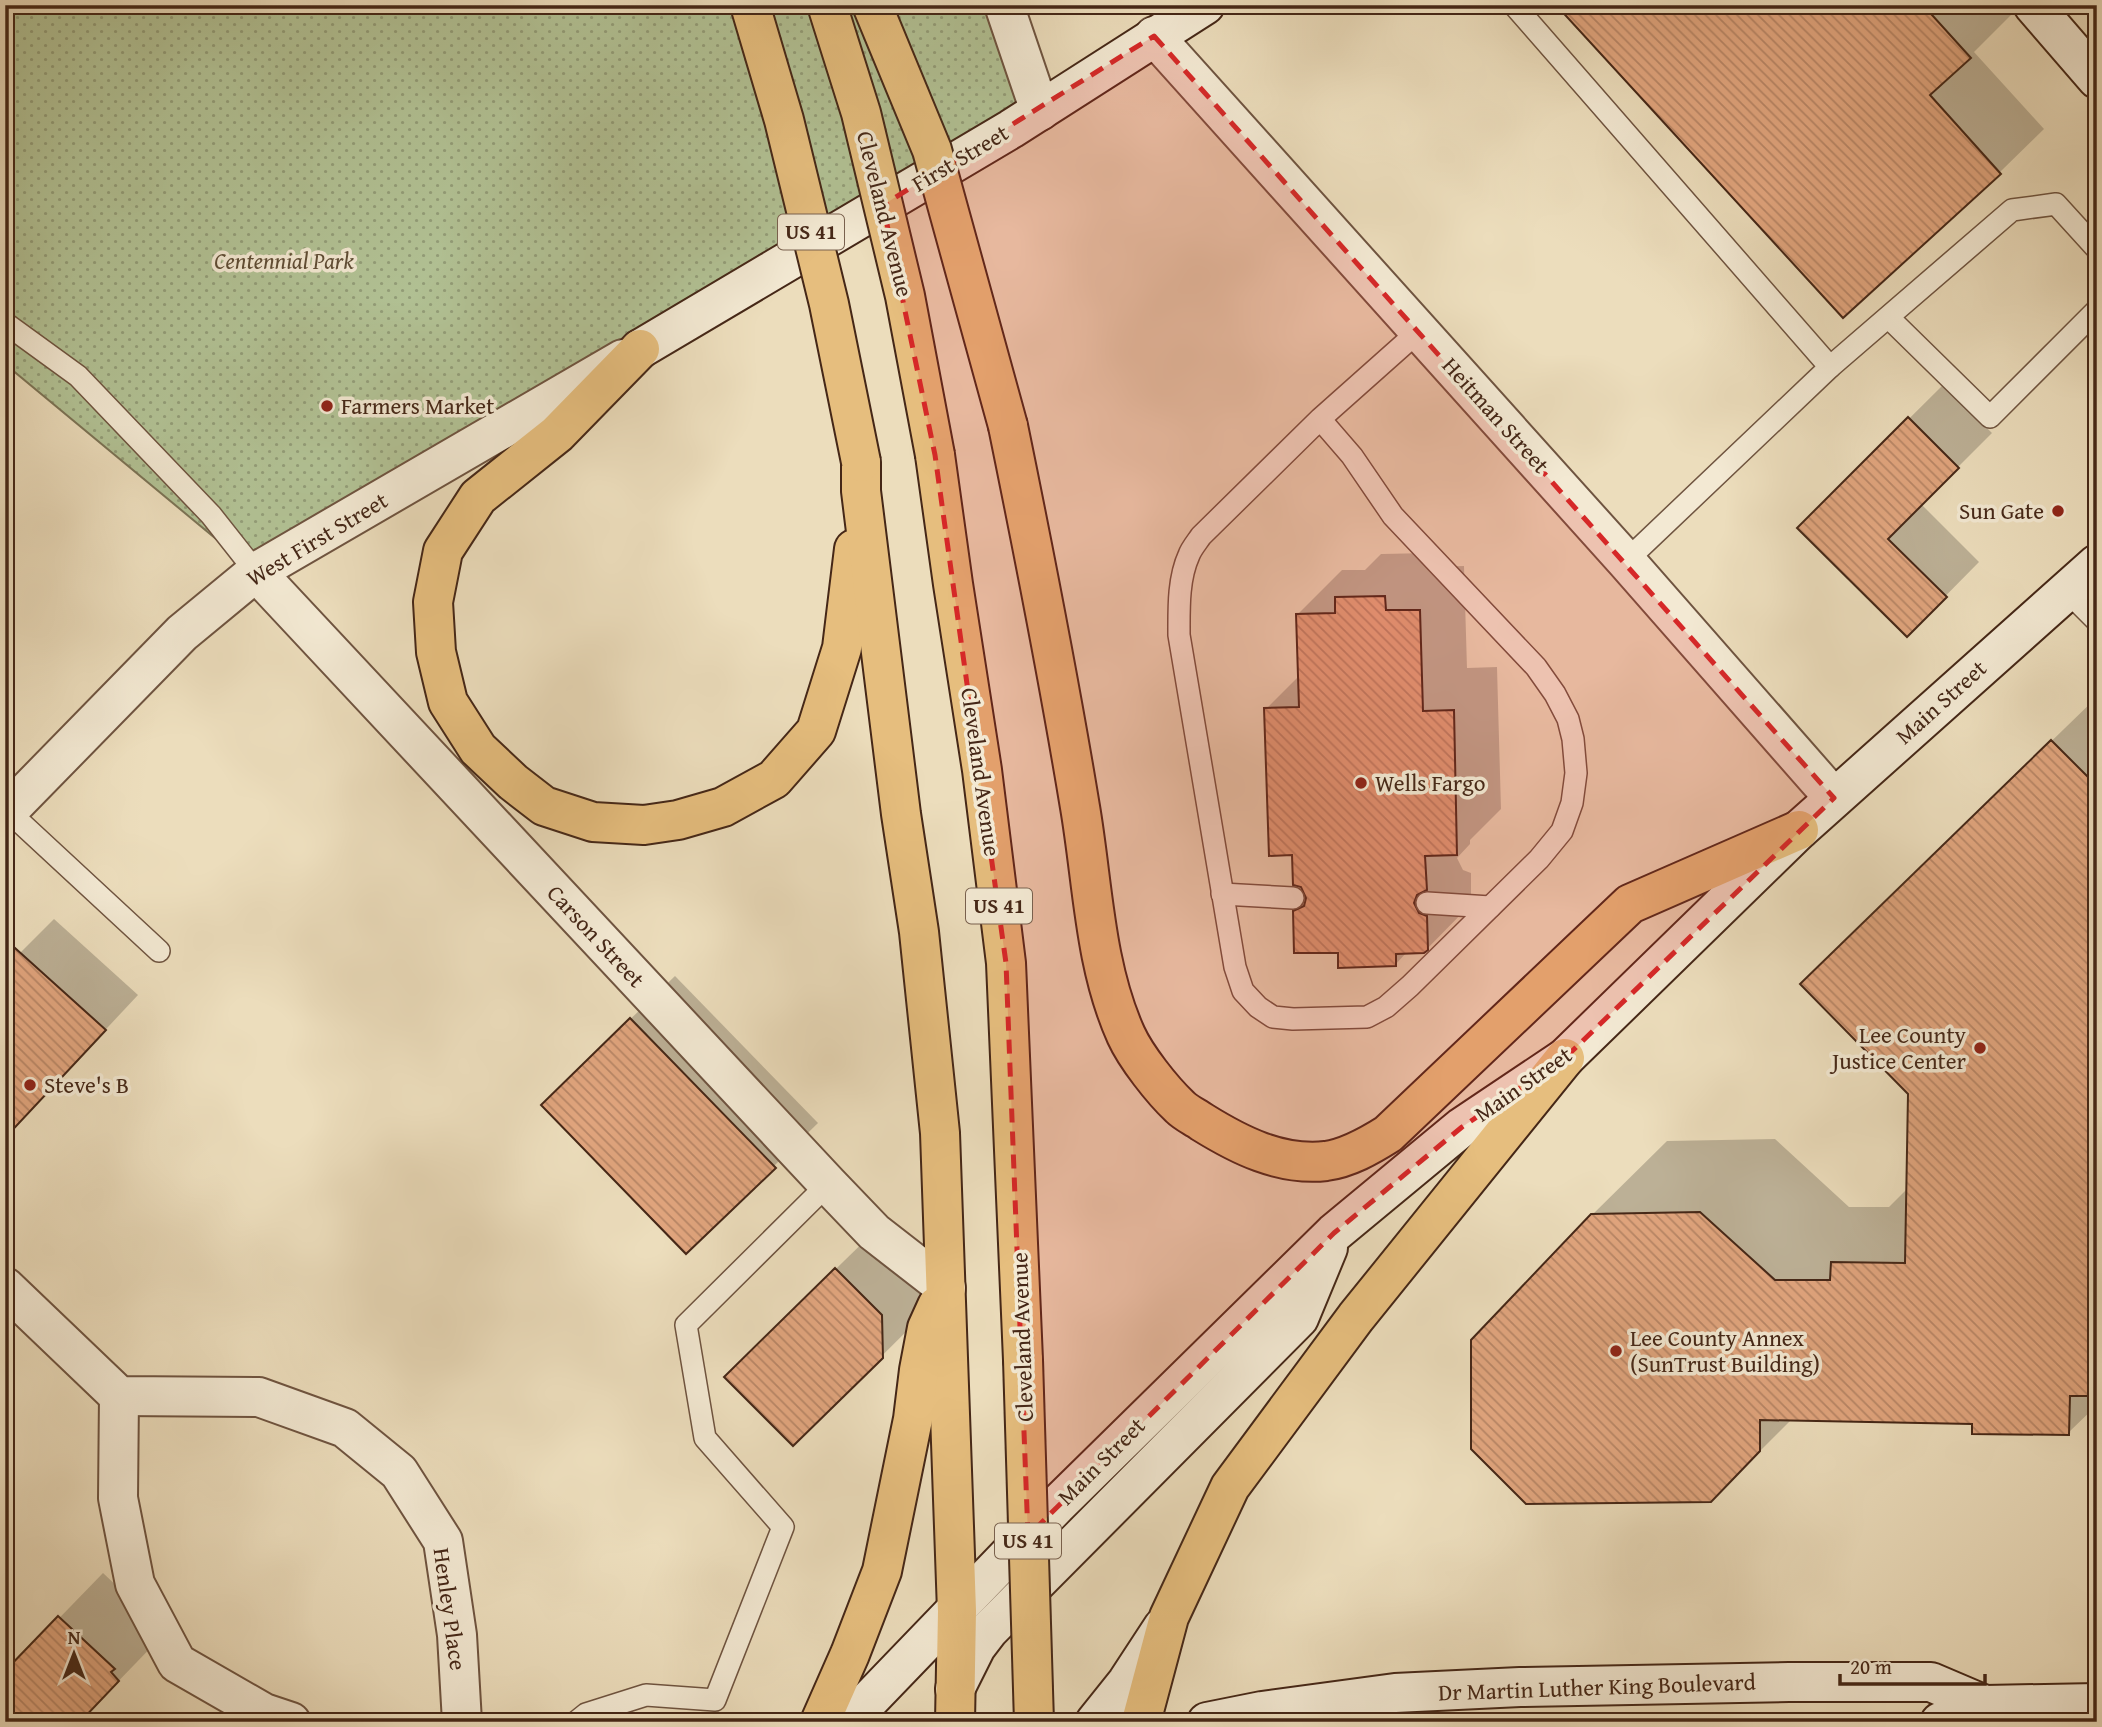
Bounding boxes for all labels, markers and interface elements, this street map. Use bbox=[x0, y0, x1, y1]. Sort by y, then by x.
street label: First Street bbox=[905, 116, 1014, 199]
street label: Cleveland Avenue bbox=[849, 128, 922, 300]
road number: US 41 bbox=[778, 215, 844, 250]
park label: Centennial Park bbox=[214, 244, 354, 277]
street label: Heitman Street bbox=[1435, 349, 1558, 480]
place label: Farmers Market bbox=[341, 389, 494, 422]
marker: Farmers Market bbox=[319, 398, 335, 414]
street label: West First Street bbox=[240, 483, 394, 594]
place label: Sun Gate bbox=[1959, 494, 2044, 527]
marker: Sun Gate bbox=[2050, 503, 2066, 519]
street label: Main Street bbox=[1888, 652, 1993, 751]
street label: Cleveland Avenue bbox=[953, 686, 1010, 858]
place label: Wells Fargo bbox=[1375, 766, 1485, 799]
marker: Wells Fargo bbox=[1353, 775, 1369, 791]
street label: Carson Street bbox=[540, 877, 653, 994]
road number: US 41 bbox=[966, 888, 1032, 923]
place label: Lee County Justice Center bbox=[1829, 1018, 1967, 1077]
street label: Main Street bbox=[1467, 1038, 1578, 1129]
marker: Lee County Justice Center bbox=[1972, 1040, 1988, 1056]
place label: Steve's B bbox=[44, 1068, 129, 1101]
marker: Steve's B bbox=[22, 1077, 38, 1093]
street label: Cleveland Avenue bbox=[1002, 1252, 1041, 1422]
place label: Lee County Annex (SunTrust Building) bbox=[1630, 1321, 1820, 1380]
marker: Lee County Annex (SunTrust Building) bbox=[1608, 1343, 1624, 1359]
street label: Main Street bbox=[1049, 1409, 1152, 1512]
road number: US 41 bbox=[995, 1524, 1061, 1558]
street label: Henley Place bbox=[426, 1546, 475, 1672]
north arrow bbox=[38, 1618, 108, 1688]
text: N bbox=[68, 1623, 81, 1651]
scale bar bbox=[1840, 1643, 1985, 1687]
text: 20 m bbox=[1850, 1651, 1892, 1682]
street label: Dr Martin Luther King Boulevard bbox=[1438, 1664, 1757, 1709]

